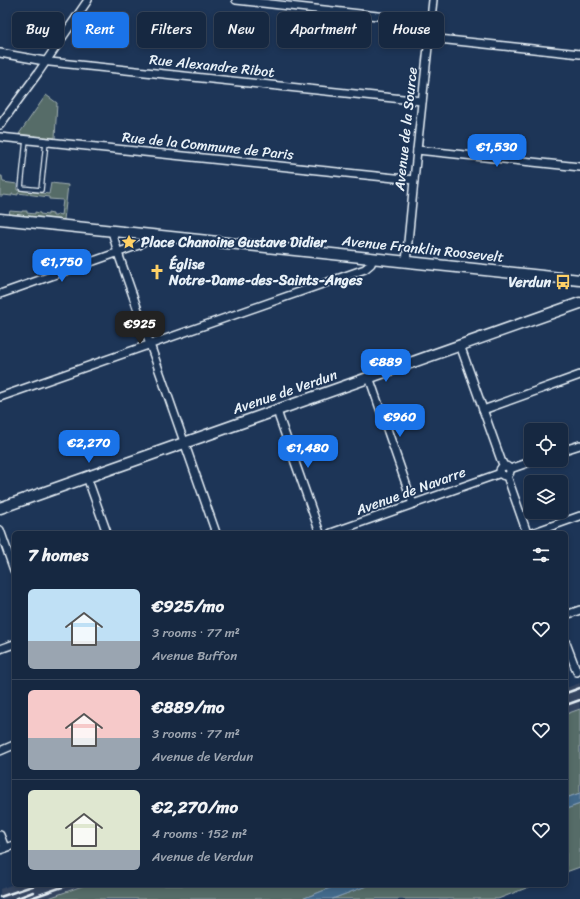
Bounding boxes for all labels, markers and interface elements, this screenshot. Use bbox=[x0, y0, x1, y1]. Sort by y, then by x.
chip: Buy bbox=[12, 12, 64, 48]
chip: Rent bbox=[72, 12, 129, 48]
chip: Filters bbox=[137, 12, 206, 48]
chip: New bbox=[214, 12, 269, 48]
chip: Apartment bbox=[277, 12, 371, 48]
chip: House bbox=[379, 12, 444, 48]
street label: Rue Alexandre Ribot bbox=[148, 47, 276, 85]
street label: Avenue de la Source bbox=[387, 66, 425, 193]
street label: Rue de la Commune de Paris bbox=[121, 125, 296, 167]
pin: €1,530 bbox=[464, 134, 530, 168]
text: €1,530 bbox=[476, 135, 518, 158]
street label: Avenue Franklin Roosevelt bbox=[340, 228, 505, 270]
place label: Place Chanoine Gustave Didier bbox=[141, 230, 327, 255]
place icon: Place Chanoine Gustave Didier bbox=[120, 233, 138, 251]
pin: €1,750 bbox=[29, 249, 95, 283]
text: €1,750 bbox=[41, 250, 83, 273]
place label: Église Notre-Dame-des-Saints-Anges bbox=[168, 252, 363, 293]
church icon: Église Notre-Dame-des-Saints-Anges bbox=[148, 263, 166, 281]
place label: Verdun bbox=[508, 270, 551, 295]
bus stop icon: Verdun bbox=[554, 273, 572, 291]
pin: €925 bbox=[116, 311, 164, 345]
text: €925 bbox=[124, 312, 156, 335]
pin: €889 bbox=[362, 349, 410, 383]
text: €889 bbox=[370, 350, 402, 373]
street label: Avenue de Verdun bbox=[228, 362, 341, 422]
pin: €960 bbox=[376, 404, 424, 438]
text: €960 bbox=[384, 405, 416, 428]
map controls bbox=[524, 423, 568, 519]
button: locate bbox=[524, 423, 568, 467]
pin: €2,270 bbox=[56, 430, 122, 464]
text: €2,270 bbox=[68, 431, 110, 454]
pin: €1,480 bbox=[275, 435, 341, 469]
text: €1,480 bbox=[287, 436, 329, 459]
street label: Avenue de Navarre bbox=[352, 460, 470, 523]
button: layers bbox=[524, 475, 568, 519]
text: 7 homes bbox=[28, 540, 88, 570]
icon: filters bbox=[530, 544, 552, 566]
text: €925/mo bbox=[152, 591, 224, 621]
icon: home bbox=[60, 605, 108, 653]
icon: heart bbox=[530, 618, 552, 640]
text: 3 rooms · 77 m² bbox=[152, 621, 240, 644]
text: Avenue Buffon bbox=[152, 644, 237, 667]
text: €889/mo bbox=[152, 692, 224, 722]
icon: home bbox=[60, 706, 108, 754]
icon: heart bbox=[530, 719, 552, 741]
text: 3 rooms · 77 m² bbox=[152, 722, 240, 745]
text: Avenue de Verdun bbox=[152, 745, 253, 768]
text: €2,270/mo bbox=[152, 792, 238, 822]
icon: home bbox=[60, 806, 108, 854]
icon: heart bbox=[530, 819, 552, 841]
text: 4 rooms · 152 m² bbox=[152, 822, 247, 845]
text: Avenue de Verdun bbox=[152, 845, 253, 868]

